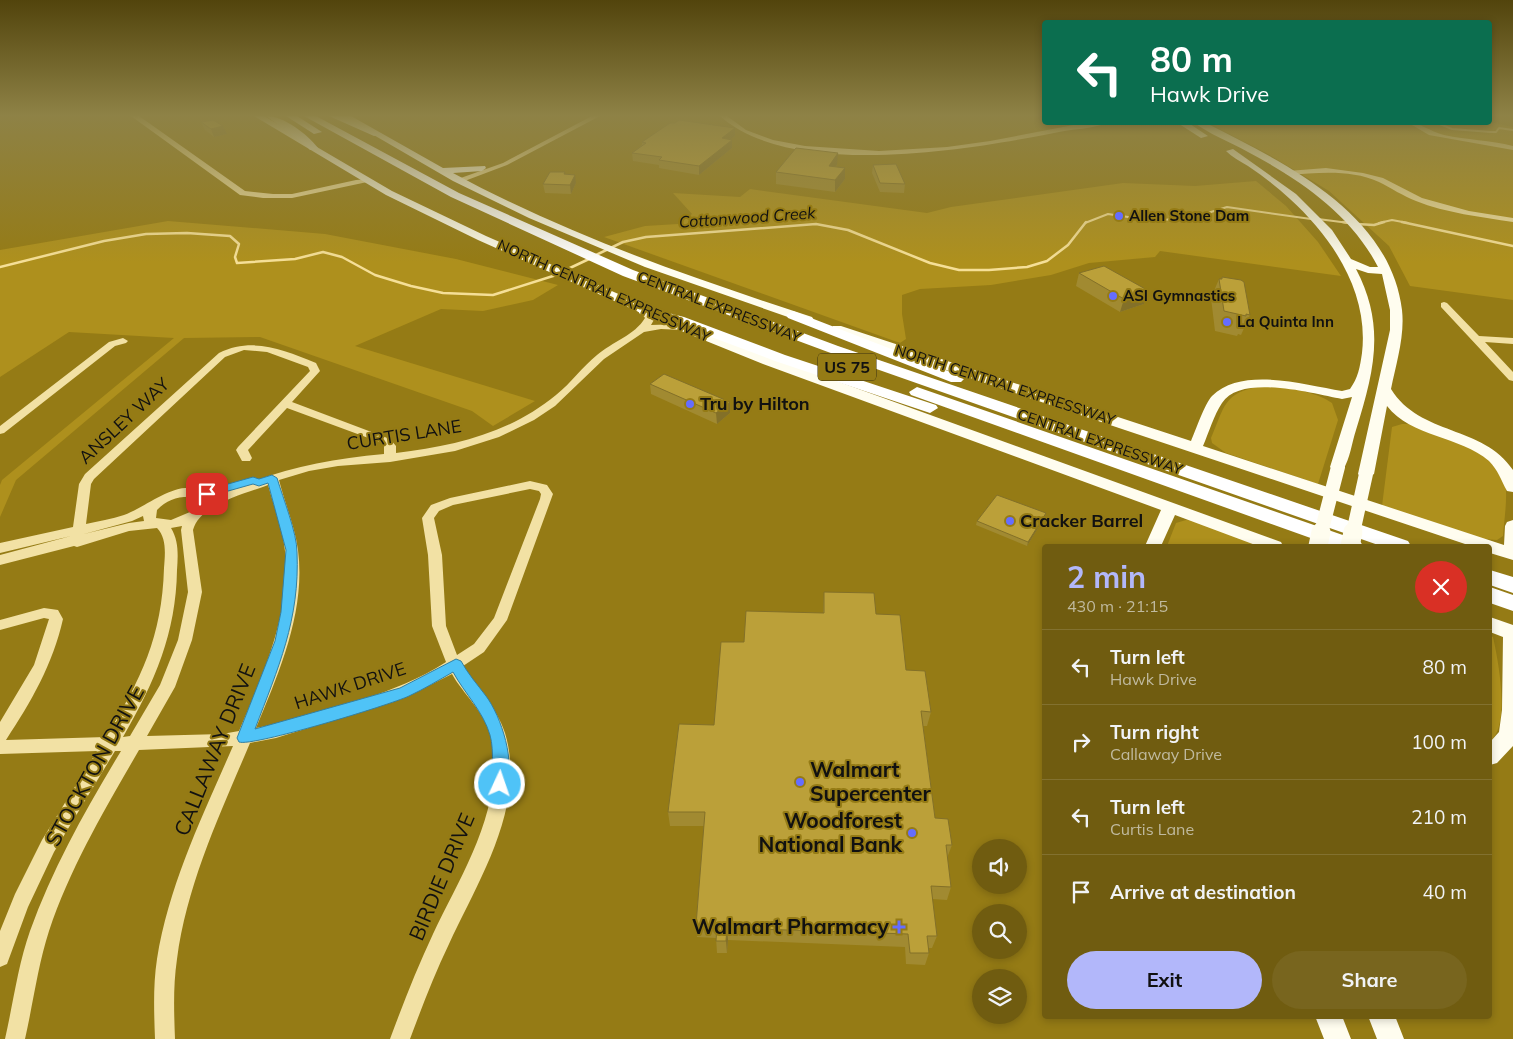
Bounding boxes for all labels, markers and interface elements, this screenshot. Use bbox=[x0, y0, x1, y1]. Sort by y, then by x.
text: 80 m bbox=[1150, 37, 1233, 81]
icon: left bbox=[1067, 40, 1132, 105]
text: Hawk Drive bbox=[1150, 80, 1269, 108]
water label: Cottonwood Creek bbox=[678, 202, 817, 232]
place label: Allen Stone Dam bbox=[1129, 206, 1249, 225]
marker: Allen Stone Dam bbox=[1113, 210, 1125, 222]
street label: NORTH CENTRAL EXPRESSWAY bbox=[495, 235, 714, 347]
street label: CENTRAL EXPRESSWAY bbox=[635, 267, 804, 347]
place label: ASI Gymnastics bbox=[1123, 286, 1235, 305]
marker: ASI Gymnastics bbox=[1107, 290, 1119, 302]
place label: La Quinta Inn bbox=[1237, 312, 1334, 331]
marker: La Quinta Inn bbox=[1221, 316, 1233, 328]
street label: NORTH CENTRAL EXPRESSWAY bbox=[892, 340, 1119, 430]
road number: US 75 bbox=[818, 354, 876, 381]
street label: ANSLEY WAY bbox=[73, 372, 175, 469]
place label: Tru by Hilton bbox=[700, 392, 810, 415]
marker: Tru by Hilton bbox=[684, 398, 696, 410]
street label: CENTRAL EXPRESSWAY bbox=[1015, 404, 1186, 479]
street label: CURTIS LANE bbox=[345, 414, 463, 455]
pin bbox=[186, 473, 228, 515]
icon: arrive bbox=[193, 480, 221, 508]
place label: Cracker Barrel bbox=[1020, 509, 1143, 532]
marker: Cracker Barrel bbox=[1004, 515, 1016, 527]
text: 2 min bbox=[1067, 558, 1146, 596]
button: close bbox=[1415, 561, 1467, 613]
text: 430 m · 21:15 bbox=[1067, 596, 1168, 616]
text: Turn left bbox=[1110, 645, 1185, 669]
icon: left bbox=[1067, 653, 1095, 681]
text: 80 m bbox=[1423, 655, 1467, 679]
street label: HAWK DRIVE bbox=[291, 657, 409, 714]
street label: CALLAWAY DRIVE bbox=[168, 660, 260, 839]
text: Hawk Drive bbox=[1110, 669, 1197, 689]
street label: STOCKTON DRIVE bbox=[39, 681, 149, 850]
text: Turn right bbox=[1110, 720, 1199, 744]
icon: right bbox=[1067, 728, 1095, 756]
text: 100 m bbox=[1411, 730, 1467, 754]
text: Callaway Drive bbox=[1110, 744, 1222, 764]
place label: Walmart Supercenter bbox=[810, 756, 932, 806]
position arrow bbox=[473, 757, 525, 809]
marker: Walmart Supercenter bbox=[794, 776, 806, 788]
text: Turn left bbox=[1110, 795, 1185, 819]
icon: left bbox=[1067, 803, 1095, 831]
text: 210 m bbox=[1411, 805, 1467, 829]
place label: Woodforest National Bank bbox=[759, 807, 902, 857]
street label: BIRDIE DRIVE bbox=[403, 809, 480, 944]
text: Curtis Lane bbox=[1110, 819, 1194, 839]
marker: Woodforest National Bank bbox=[906, 827, 918, 839]
map controls bbox=[972, 839, 1027, 1024]
button: sound bbox=[972, 839, 1027, 894]
icon: arrive bbox=[1067, 878, 1095, 906]
text: Arrive at destination bbox=[1110, 880, 1296, 904]
text: 40 m bbox=[1423, 880, 1467, 904]
button: search bbox=[972, 904, 1027, 959]
place label: Walmart Pharmacy bbox=[692, 913, 890, 939]
marker: Walmart Pharmacy bbox=[893, 921, 905, 933]
button: Exit bbox=[1067, 951, 1262, 1009]
button: Share bbox=[1272, 951, 1467, 1009]
button: layers bbox=[972, 969, 1027, 1024]

